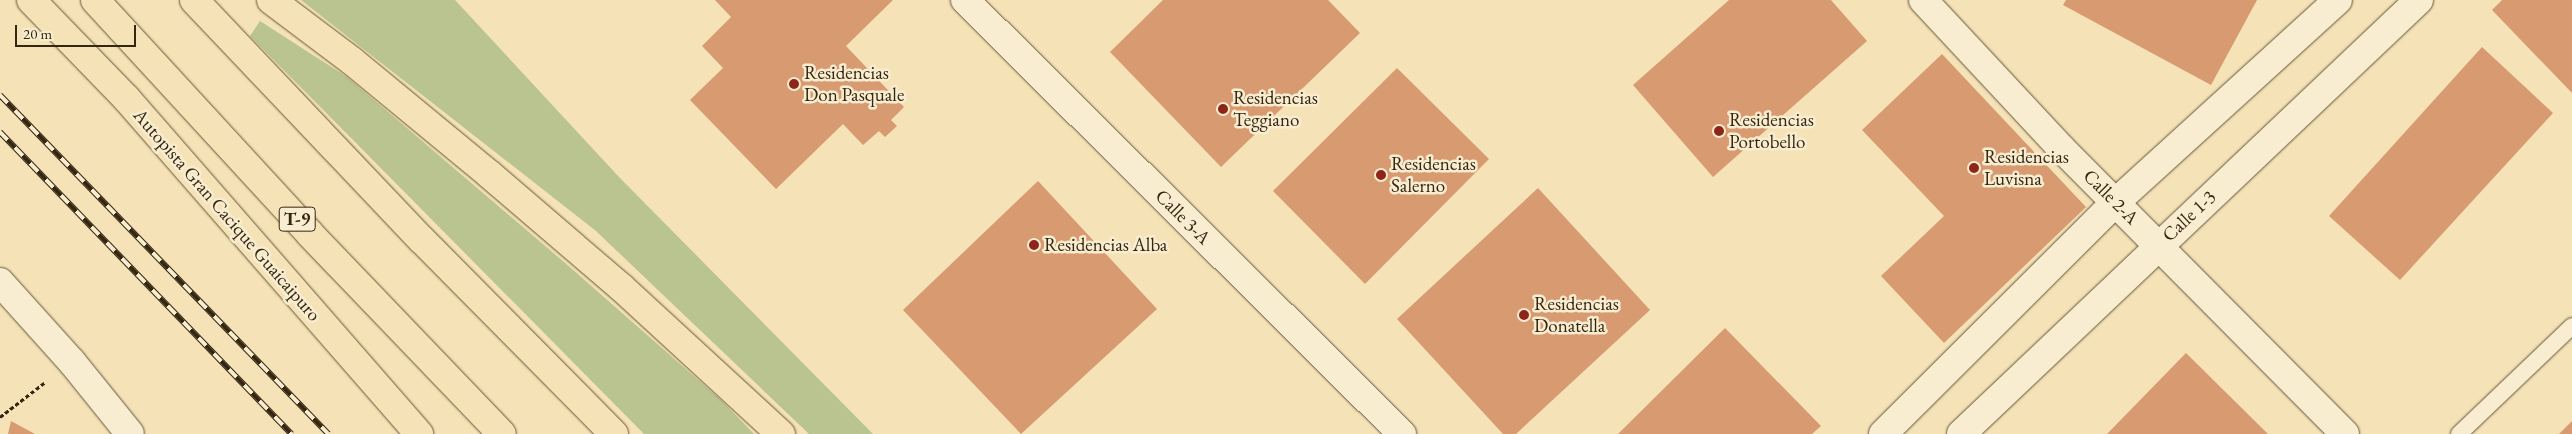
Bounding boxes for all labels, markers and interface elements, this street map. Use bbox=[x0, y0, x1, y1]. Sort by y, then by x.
scale bar bbox=[18, 15, 139, 47]
text: 20 m bbox=[23, 24, 52, 43]
place label: Residencias Don Pasquale bbox=[804, 62, 904, 106]
marker: Residencias Don Pasquale bbox=[788, 78, 800, 90]
place label: Residencias Teggiano bbox=[1233, 87, 1318, 131]
marker: Residencias Teggiano bbox=[1217, 103, 1229, 115]
street label: Autopista Gran Cacique Guaicaipuro bbox=[128, 104, 326, 326]
place label: Residencias Portobello bbox=[1729, 109, 1814, 153]
marker: Residencias Portobello bbox=[1713, 125, 1725, 137]
place label: Residencias Luvisna bbox=[1984, 146, 2069, 190]
place label: Residencias Salerno bbox=[1391, 153, 1476, 197]
marker: Residencias Luvisna bbox=[1968, 162, 1980, 174]
street label: Calle 2-A bbox=[2079, 165, 2143, 229]
marker: Residencias Salerno bbox=[1375, 169, 1387, 181]
street label: Calle 3-A bbox=[1151, 185, 1215, 249]
street label: Calle 1-3 bbox=[2158, 186, 2220, 246]
road number: T-9 bbox=[278, 203, 316, 234]
place label: Residencias Alba bbox=[1044, 234, 1167, 256]
marker: Residencias Alba bbox=[1028, 239, 1040, 251]
place label: Residencias Donatella bbox=[1534, 293, 1619, 337]
marker: Residencias Donatella bbox=[1518, 309, 1530, 321]

